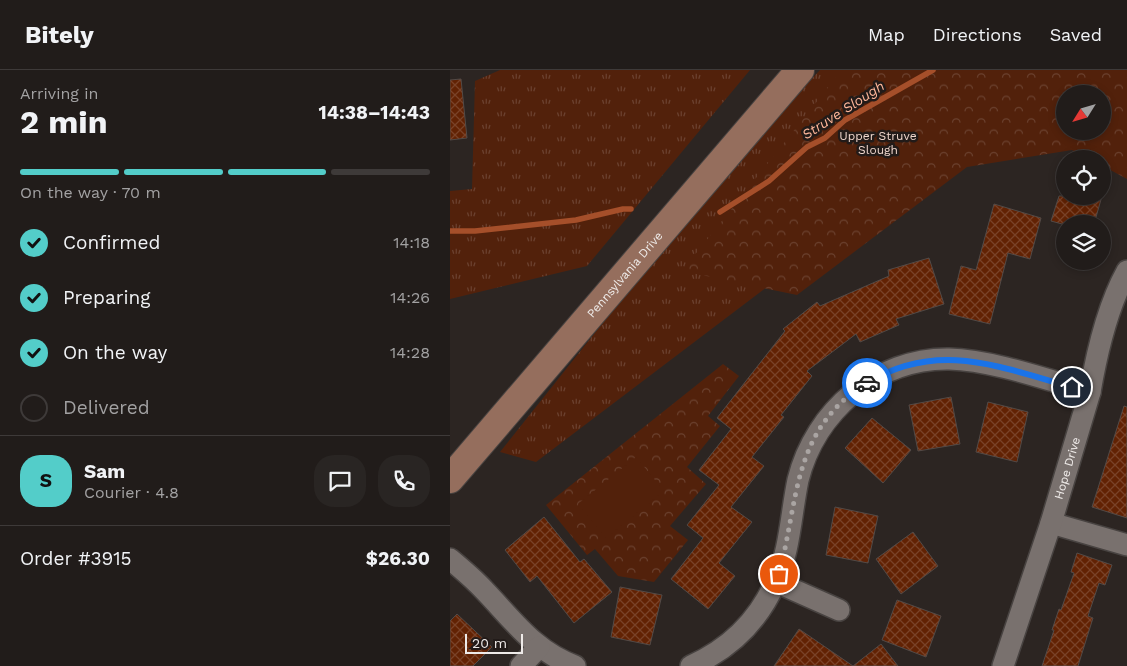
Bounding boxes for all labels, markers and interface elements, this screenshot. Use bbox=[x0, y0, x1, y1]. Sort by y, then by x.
text: Bitely bbox=[25, 21, 94, 49]
text: Map bbox=[868, 24, 905, 45]
text: Directions bbox=[933, 24, 1022, 45]
text: Saved bbox=[1050, 24, 1102, 45]
water label: Struve Slough bbox=[799, 77, 887, 143]
text: Arriving in bbox=[20, 84, 98, 103]
north arrow bbox=[1056, 85, 1111, 140]
map controls bbox=[1056, 85, 1111, 270]
text: 14:38–14:43 bbox=[318, 101, 430, 124]
text: 2 min bbox=[20, 103, 108, 141]
park label: Upper Struve Slough bbox=[839, 129, 917, 157]
button: locate bbox=[1056, 150, 1111, 205]
text: On the way · 70 m bbox=[20, 183, 161, 202]
button: layers bbox=[1056, 215, 1111, 270]
icon: check bbox=[20, 229, 48, 257]
street label: Pennsylvania Drive bbox=[584, 229, 666, 320]
text: Confirmed bbox=[63, 231, 160, 254]
text: 14:18 bbox=[393, 233, 430, 252]
icon: check bbox=[20, 284, 48, 312]
text: Preparing bbox=[63, 286, 150, 309]
text: 14:26 bbox=[390, 288, 430, 307]
icon: check bbox=[20, 339, 48, 367]
text: On the way bbox=[63, 341, 167, 364]
text: 14:28 bbox=[390, 343, 430, 362]
courier bbox=[842, 358, 892, 408]
pin bbox=[1051, 366, 1093, 408]
icon: car bbox=[853, 369, 881, 397]
icon: home bbox=[1058, 373, 1086, 401]
text: Delivered bbox=[63, 396, 150, 419]
street label: Hope Drive bbox=[1051, 435, 1083, 501]
button: chat bbox=[314, 455, 366, 507]
button: phone bbox=[378, 455, 430, 507]
text: Sam bbox=[84, 460, 125, 483]
text: S bbox=[40, 469, 52, 492]
text: Courier · 4.8 bbox=[84, 483, 179, 502]
text: Order #3915 bbox=[20, 547, 132, 570]
text: $26.30 bbox=[366, 547, 430, 570]
pin bbox=[758, 553, 800, 595]
icon: bag bbox=[765, 560, 793, 588]
scale bar bbox=[465, 631, 522, 654]
text: 20 m bbox=[472, 635, 507, 651]

